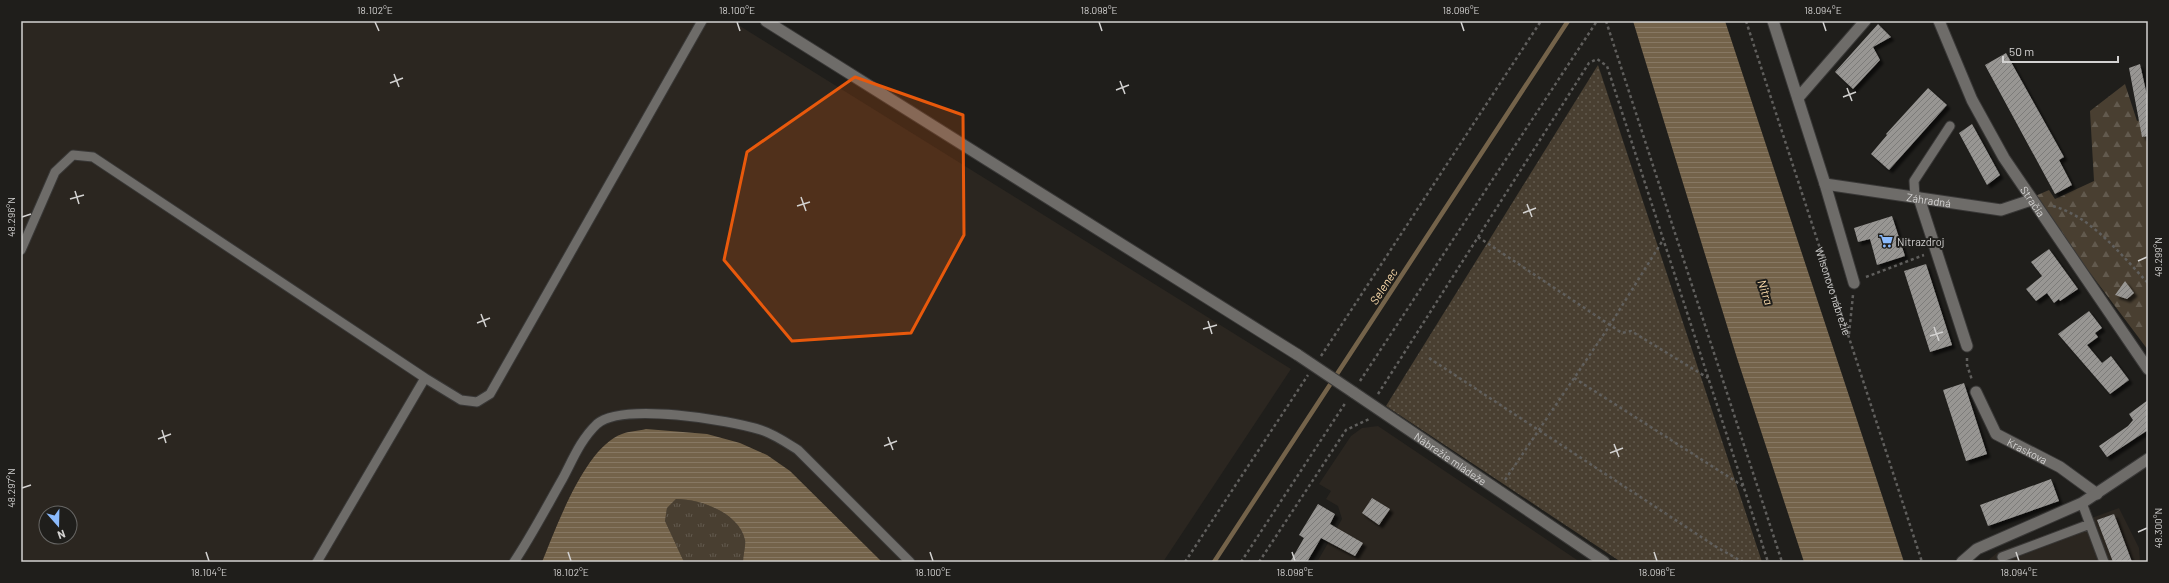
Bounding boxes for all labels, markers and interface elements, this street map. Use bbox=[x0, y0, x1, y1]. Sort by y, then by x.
text: 18.102°E bbox=[357, 4, 393, 16]
text: 18.100°E bbox=[719, 4, 755, 16]
text: 18.098°E bbox=[1080, 4, 1118, 16]
text: 18.096°E bbox=[1442, 4, 1480, 16]
text: 18.094°E bbox=[1804, 4, 1842, 16]
scale bar bbox=[2003, 38, 2118, 64]
text: 50 m bbox=[2009, 44, 2034, 58]
street label: Stračia bbox=[2018, 183, 2048, 219]
street label: Záhradná bbox=[1906, 190, 1952, 209]
text: 48.296°N bbox=[5, 197, 17, 237]
supermarket icon: Nitrazdroj bbox=[1878, 233, 1894, 249]
place label: Nitrazdroj bbox=[1897, 235, 1944, 248]
text: 48.299°N bbox=[2152, 237, 2164, 277]
street label: Wilsonovo nábrežie bbox=[1813, 245, 1854, 337]
water label: Selenec bbox=[1366, 265, 1400, 307]
water label: Nitra bbox=[1755, 278, 1777, 306]
street label: Nábrežie mládeže bbox=[1412, 429, 1489, 487]
street label: Kraskova bbox=[2005, 435, 2050, 466]
text: 48.297°N bbox=[5, 468, 17, 508]
north arrow bbox=[38, 505, 78, 545]
text: 48.300°N bbox=[2152, 508, 2164, 548]
text: N bbox=[56, 528, 67, 542]
text: 18.104°E bbox=[191, 566, 227, 578]
text: 18.102°E bbox=[553, 566, 589, 578]
text: 18.100°E bbox=[915, 566, 951, 578]
text: 18.098°E bbox=[1276, 566, 1314, 578]
text: 18.096°E bbox=[1638, 566, 1676, 578]
text: 18.094°E bbox=[2000, 566, 2038, 578]

